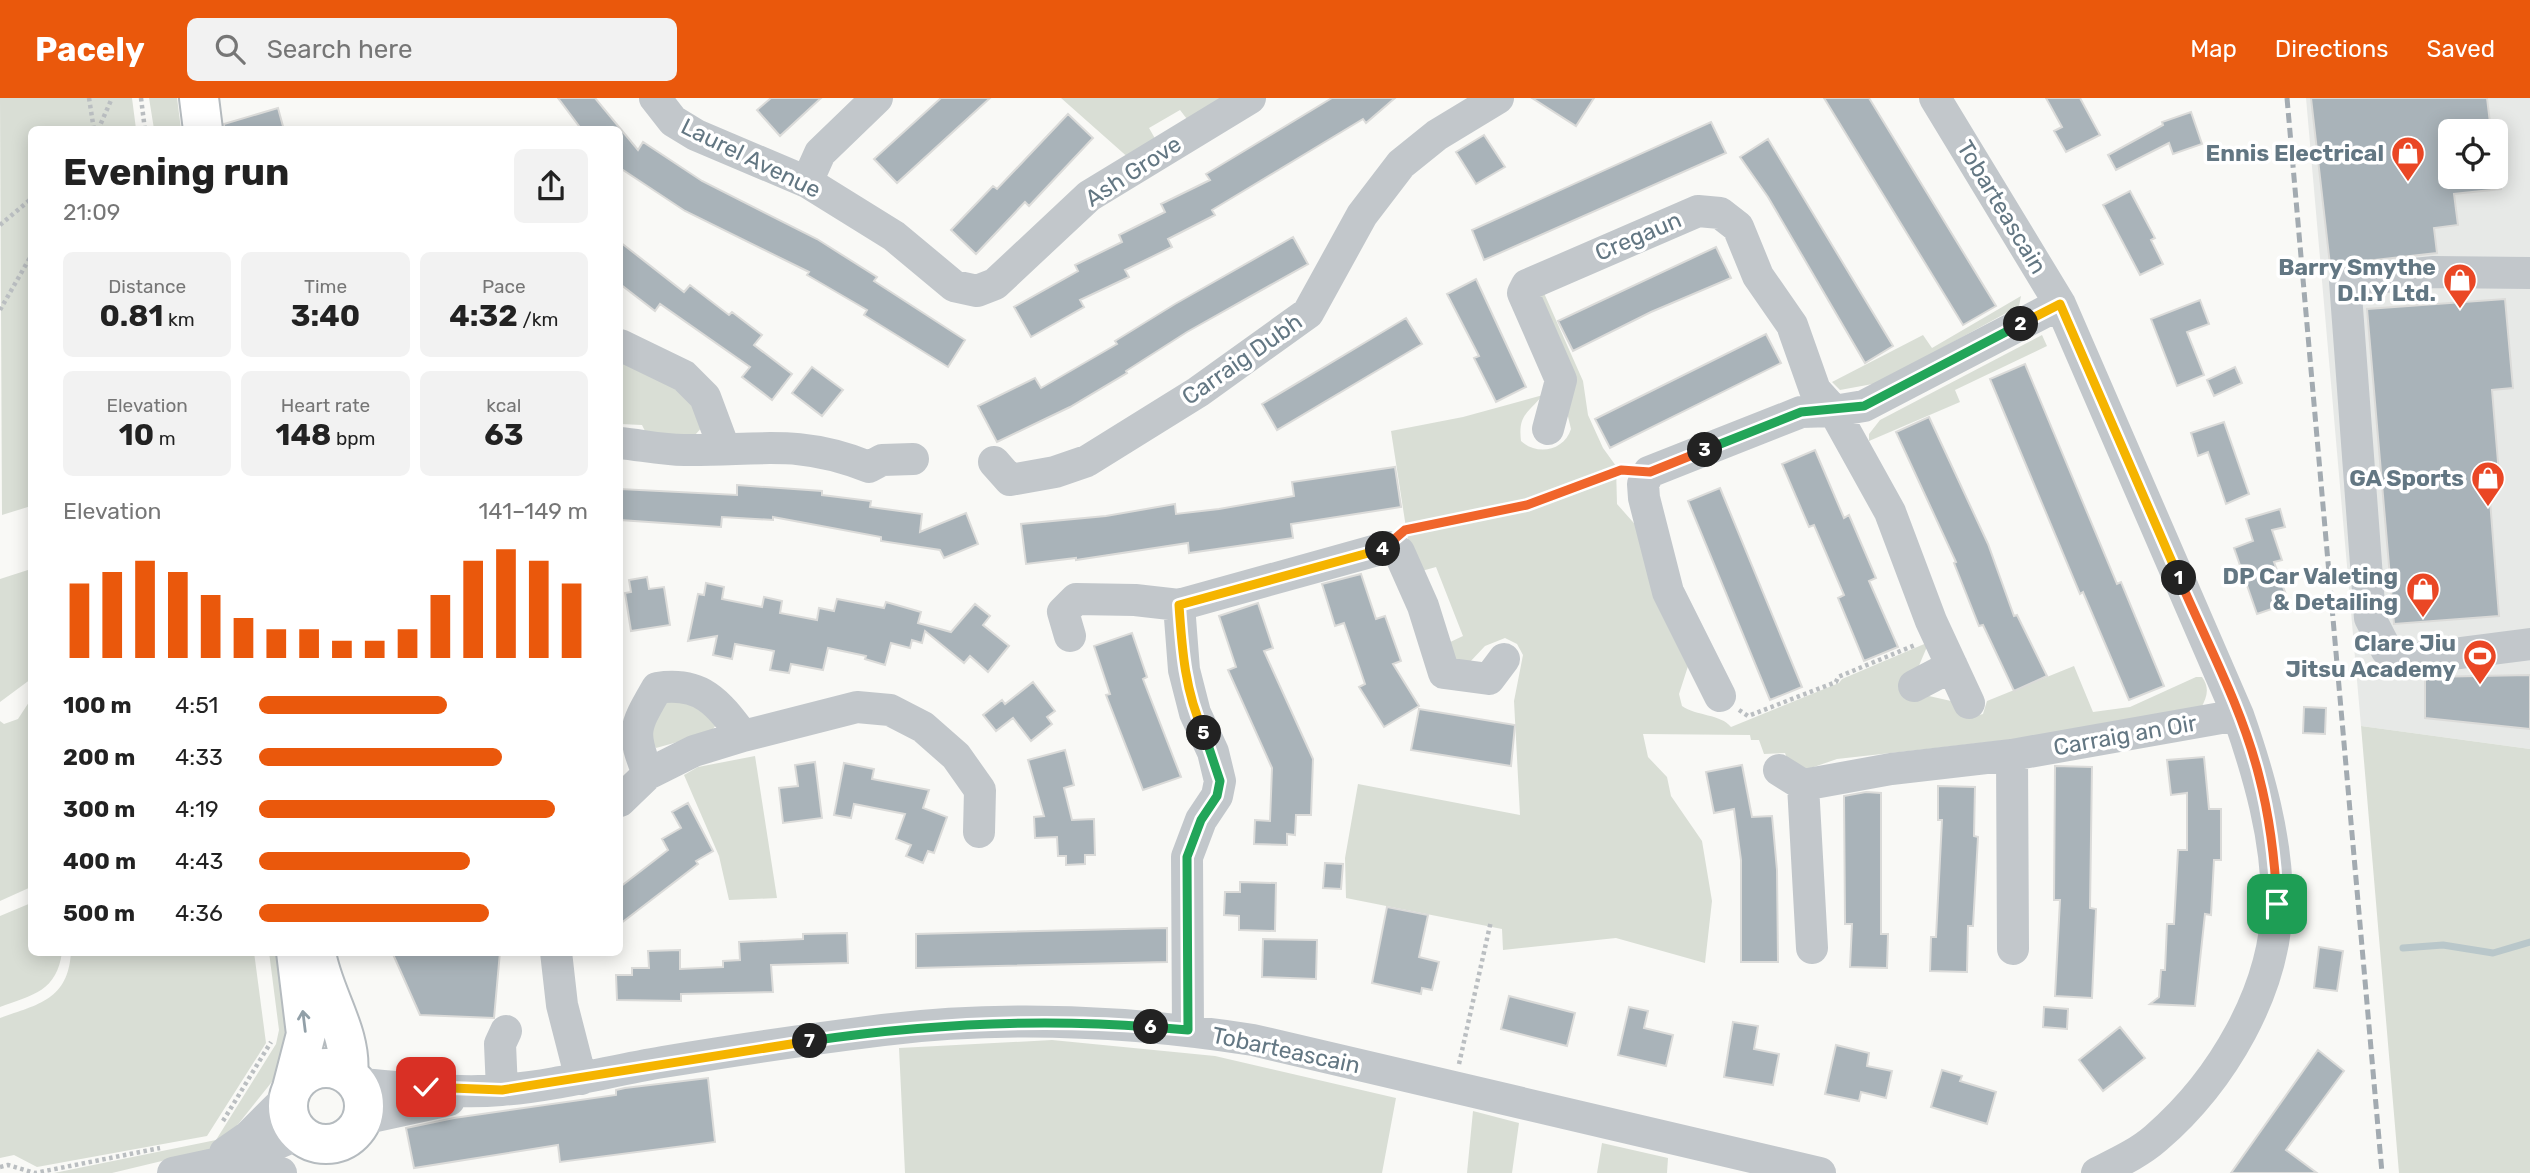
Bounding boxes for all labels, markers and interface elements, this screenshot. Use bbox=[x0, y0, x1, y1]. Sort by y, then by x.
search box bbox=[187, 18, 677, 81]
text: Pacely bbox=[35, 30, 145, 69]
icon: search bbox=[211, 30, 249, 68]
text: Search here bbox=[267, 34, 412, 65]
text: Map bbox=[2190, 35, 2237, 63]
text: Directions bbox=[2275, 35, 2388, 63]
text: Saved bbox=[2426, 35, 2495, 63]
street label: Laurel Avenue bbox=[677, 112, 825, 204]
map controls bbox=[2438, 119, 2508, 189]
button: locate bbox=[2438, 119, 2508, 189]
street label: Ash Grove bbox=[1080, 130, 1186, 212]
shop icon: Ennis Electrical bbox=[2389, 134, 2427, 183]
street label: Tobarteascain bbox=[1951, 135, 2053, 279]
place label: Ennis Electrical bbox=[2206, 139, 2384, 167]
text: Evening run bbox=[63, 149, 289, 195]
button: share bbox=[514, 149, 588, 223]
text: 21:09 bbox=[63, 198, 120, 226]
street label: Cregaun bbox=[1591, 205, 1685, 267]
place label: Barry Smythe D.I.Y Ltd. bbox=[2278, 253, 2436, 307]
shop icon: Barry Smythe D.I.Y Ltd. bbox=[2441, 261, 2479, 310]
text: Distance bbox=[108, 275, 186, 298]
text: Time bbox=[304, 275, 347, 298]
text: Pace bbox=[482, 275, 526, 298]
text: 0.81 bbox=[100, 298, 163, 334]
text: 3:40 bbox=[291, 298, 360, 334]
text: 4:32 bbox=[449, 298, 518, 334]
pin: 2 bbox=[2004, 306, 2038, 342]
street label: Carraig Dubh bbox=[1176, 307, 1308, 411]
text: km bbox=[163, 308, 195, 331]
text: /km bbox=[518, 308, 558, 331]
text: 2 bbox=[2014, 312, 2027, 335]
text: Elevation bbox=[106, 394, 188, 417]
text: Heart rate bbox=[281, 394, 370, 417]
text: kcal bbox=[486, 394, 521, 417]
text: 10 bbox=[119, 417, 154, 453]
text: 148 bbox=[276, 417, 331, 453]
text: 63 bbox=[484, 417, 523, 453]
text: m bbox=[154, 427, 176, 450]
text: bpm bbox=[331, 427, 375, 450]
pin: 3 bbox=[1688, 432, 1722, 468]
text: 3 bbox=[1698, 438, 1711, 461]
shop icon: GA Sports bbox=[2469, 459, 2507, 508]
place label: GA Sports bbox=[2349, 464, 2464, 492]
text: Elevation bbox=[63, 497, 162, 525]
text: 141–149 m bbox=[478, 497, 588, 525]
pin: 4 bbox=[1366, 532, 1400, 566]
text: 4 bbox=[1376, 537, 1389, 560]
pin: 1 bbox=[2162, 560, 2196, 596]
place label: DP Car Valeting & Detailing bbox=[2223, 562, 2398, 616]
text: 1 bbox=[2174, 566, 2183, 589]
shop icon: DP Car Valeting & Detailing bbox=[2404, 570, 2442, 619]
place label: Clare Jiu Jitsu Academy bbox=[2285, 629, 2456, 683]
sports icon: Clare Jiu Jitsu Academy bbox=[2461, 637, 2499, 686]
text: 100 m bbox=[63, 691, 132, 719]
text: 4:51 bbox=[175, 691, 218, 719]
street label: Carraig an Oir bbox=[2051, 709, 2199, 761]
pin: 5 bbox=[1186, 716, 1222, 750]
text: 5 bbox=[1197, 721, 1210, 744]
text: 200 m bbox=[63, 743, 135, 771]
text: 4:33 bbox=[175, 743, 223, 771]
text: 300 m bbox=[63, 795, 135, 823]
text: 4:19 bbox=[175, 795, 219, 823]
text: 400 m bbox=[63, 847, 136, 875]
text: 4:43 bbox=[175, 847, 223, 875]
pin bbox=[2247, 874, 2307, 934]
icon: arrive bbox=[2258, 885, 2296, 923]
text: 500 m bbox=[63, 899, 135, 927]
text: 4:36 bbox=[175, 899, 223, 927]
one-way arrow bbox=[298, 1010, 311, 1033]
pin: 6 bbox=[1134, 1010, 1168, 1044]
text: 6 bbox=[1144, 1015, 1157, 1038]
street label: Tobarteascain bbox=[1209, 1021, 1363, 1079]
pin: 7 bbox=[792, 1024, 828, 1058]
text: 7 bbox=[804, 1029, 815, 1052]
pin bbox=[396, 1057, 456, 1117]
icon: check bbox=[407, 1068, 445, 1106]

